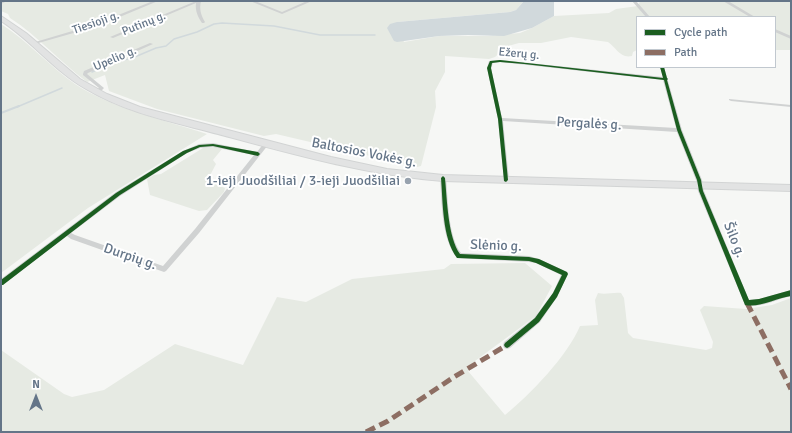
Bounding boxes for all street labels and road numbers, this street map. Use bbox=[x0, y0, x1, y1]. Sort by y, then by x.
street label: Tiesioji g. bbox=[71, 8, 121, 38]
street label: Putinų g. bbox=[120, 9, 168, 39]
street label: Upelio g. bbox=[91, 43, 139, 75]
street label: Ežerų g. bbox=[498, 45, 540, 63]
street label: Pergalės g. bbox=[556, 114, 622, 134]
street label: Baltosios Vokės g. bbox=[310, 135, 418, 171]
street label: Šilo g. bbox=[719, 220, 749, 260]
street label: Slėnio g. bbox=[470, 237, 522, 255]
street label: Durpių g. bbox=[101, 240, 159, 274]

